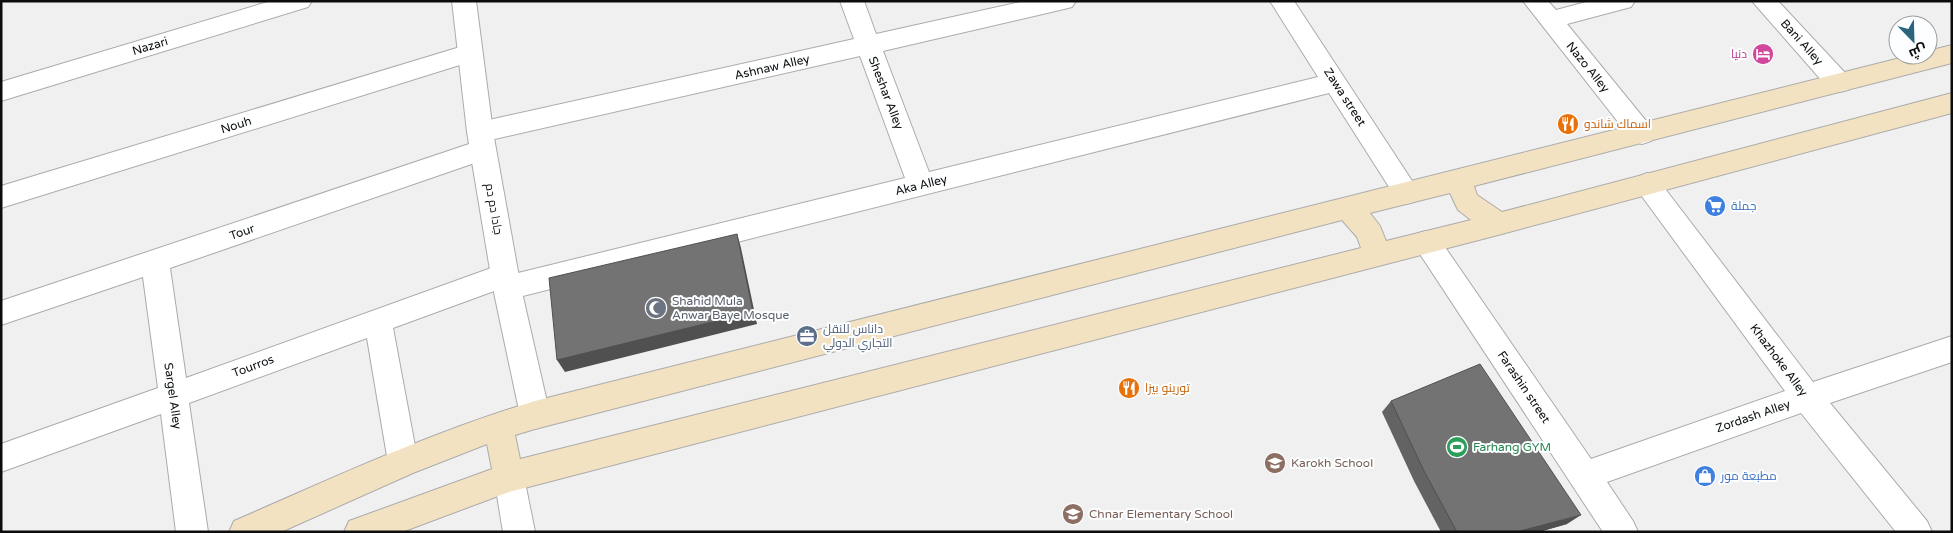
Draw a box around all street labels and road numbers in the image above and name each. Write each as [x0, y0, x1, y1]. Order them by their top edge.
street label: Bani Alley [1778, 16, 1826, 68]
street label: Nazari [130, 34, 170, 58]
street label: Nazo Alley [1563, 39, 1613, 95]
street label: Ashnaw Alley [733, 51, 811, 82]
street label: Sheshar Alley [866, 55, 907, 132]
street label: Zawa street [1321, 65, 1369, 129]
street label: Nouh [219, 114, 253, 136]
street label: Aka Alley [893, 172, 949, 198]
street label: جادا دم دم [482, 182, 505, 236]
street label: Tour [228, 221, 257, 243]
street label: Khazhoke Alley [1747, 321, 1811, 399]
street label: Farashin street [1495, 348, 1553, 426]
street label: Tourros [230, 352, 276, 380]
street label: Sargel Alley [161, 362, 185, 431]
street label: Zordash Alley [1714, 397, 1793, 435]

